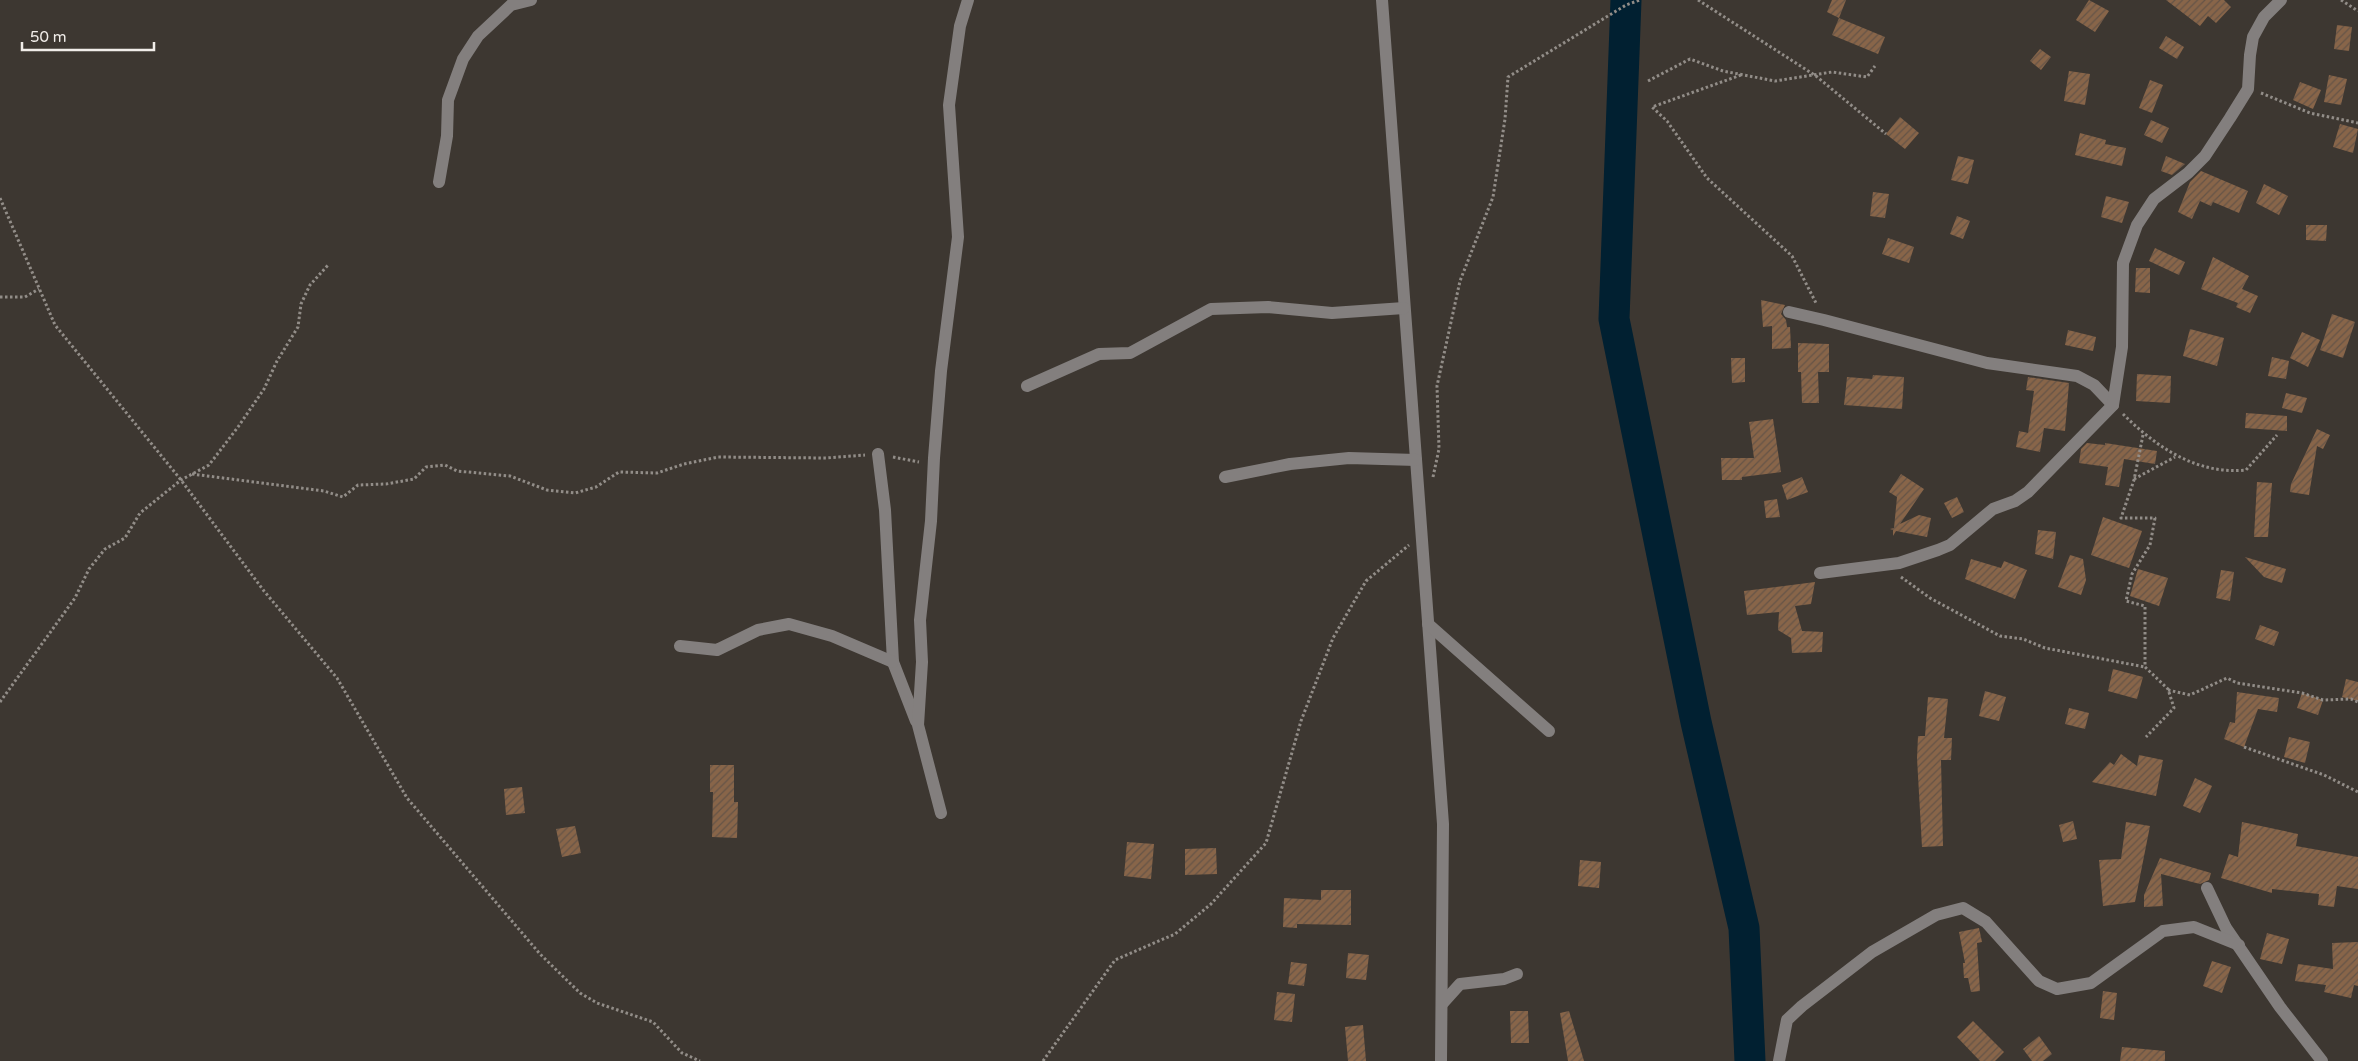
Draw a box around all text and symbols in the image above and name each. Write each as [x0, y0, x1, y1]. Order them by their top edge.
scale bar [22, 20, 155, 52]
text: 50 m [30, 28, 67, 46]

